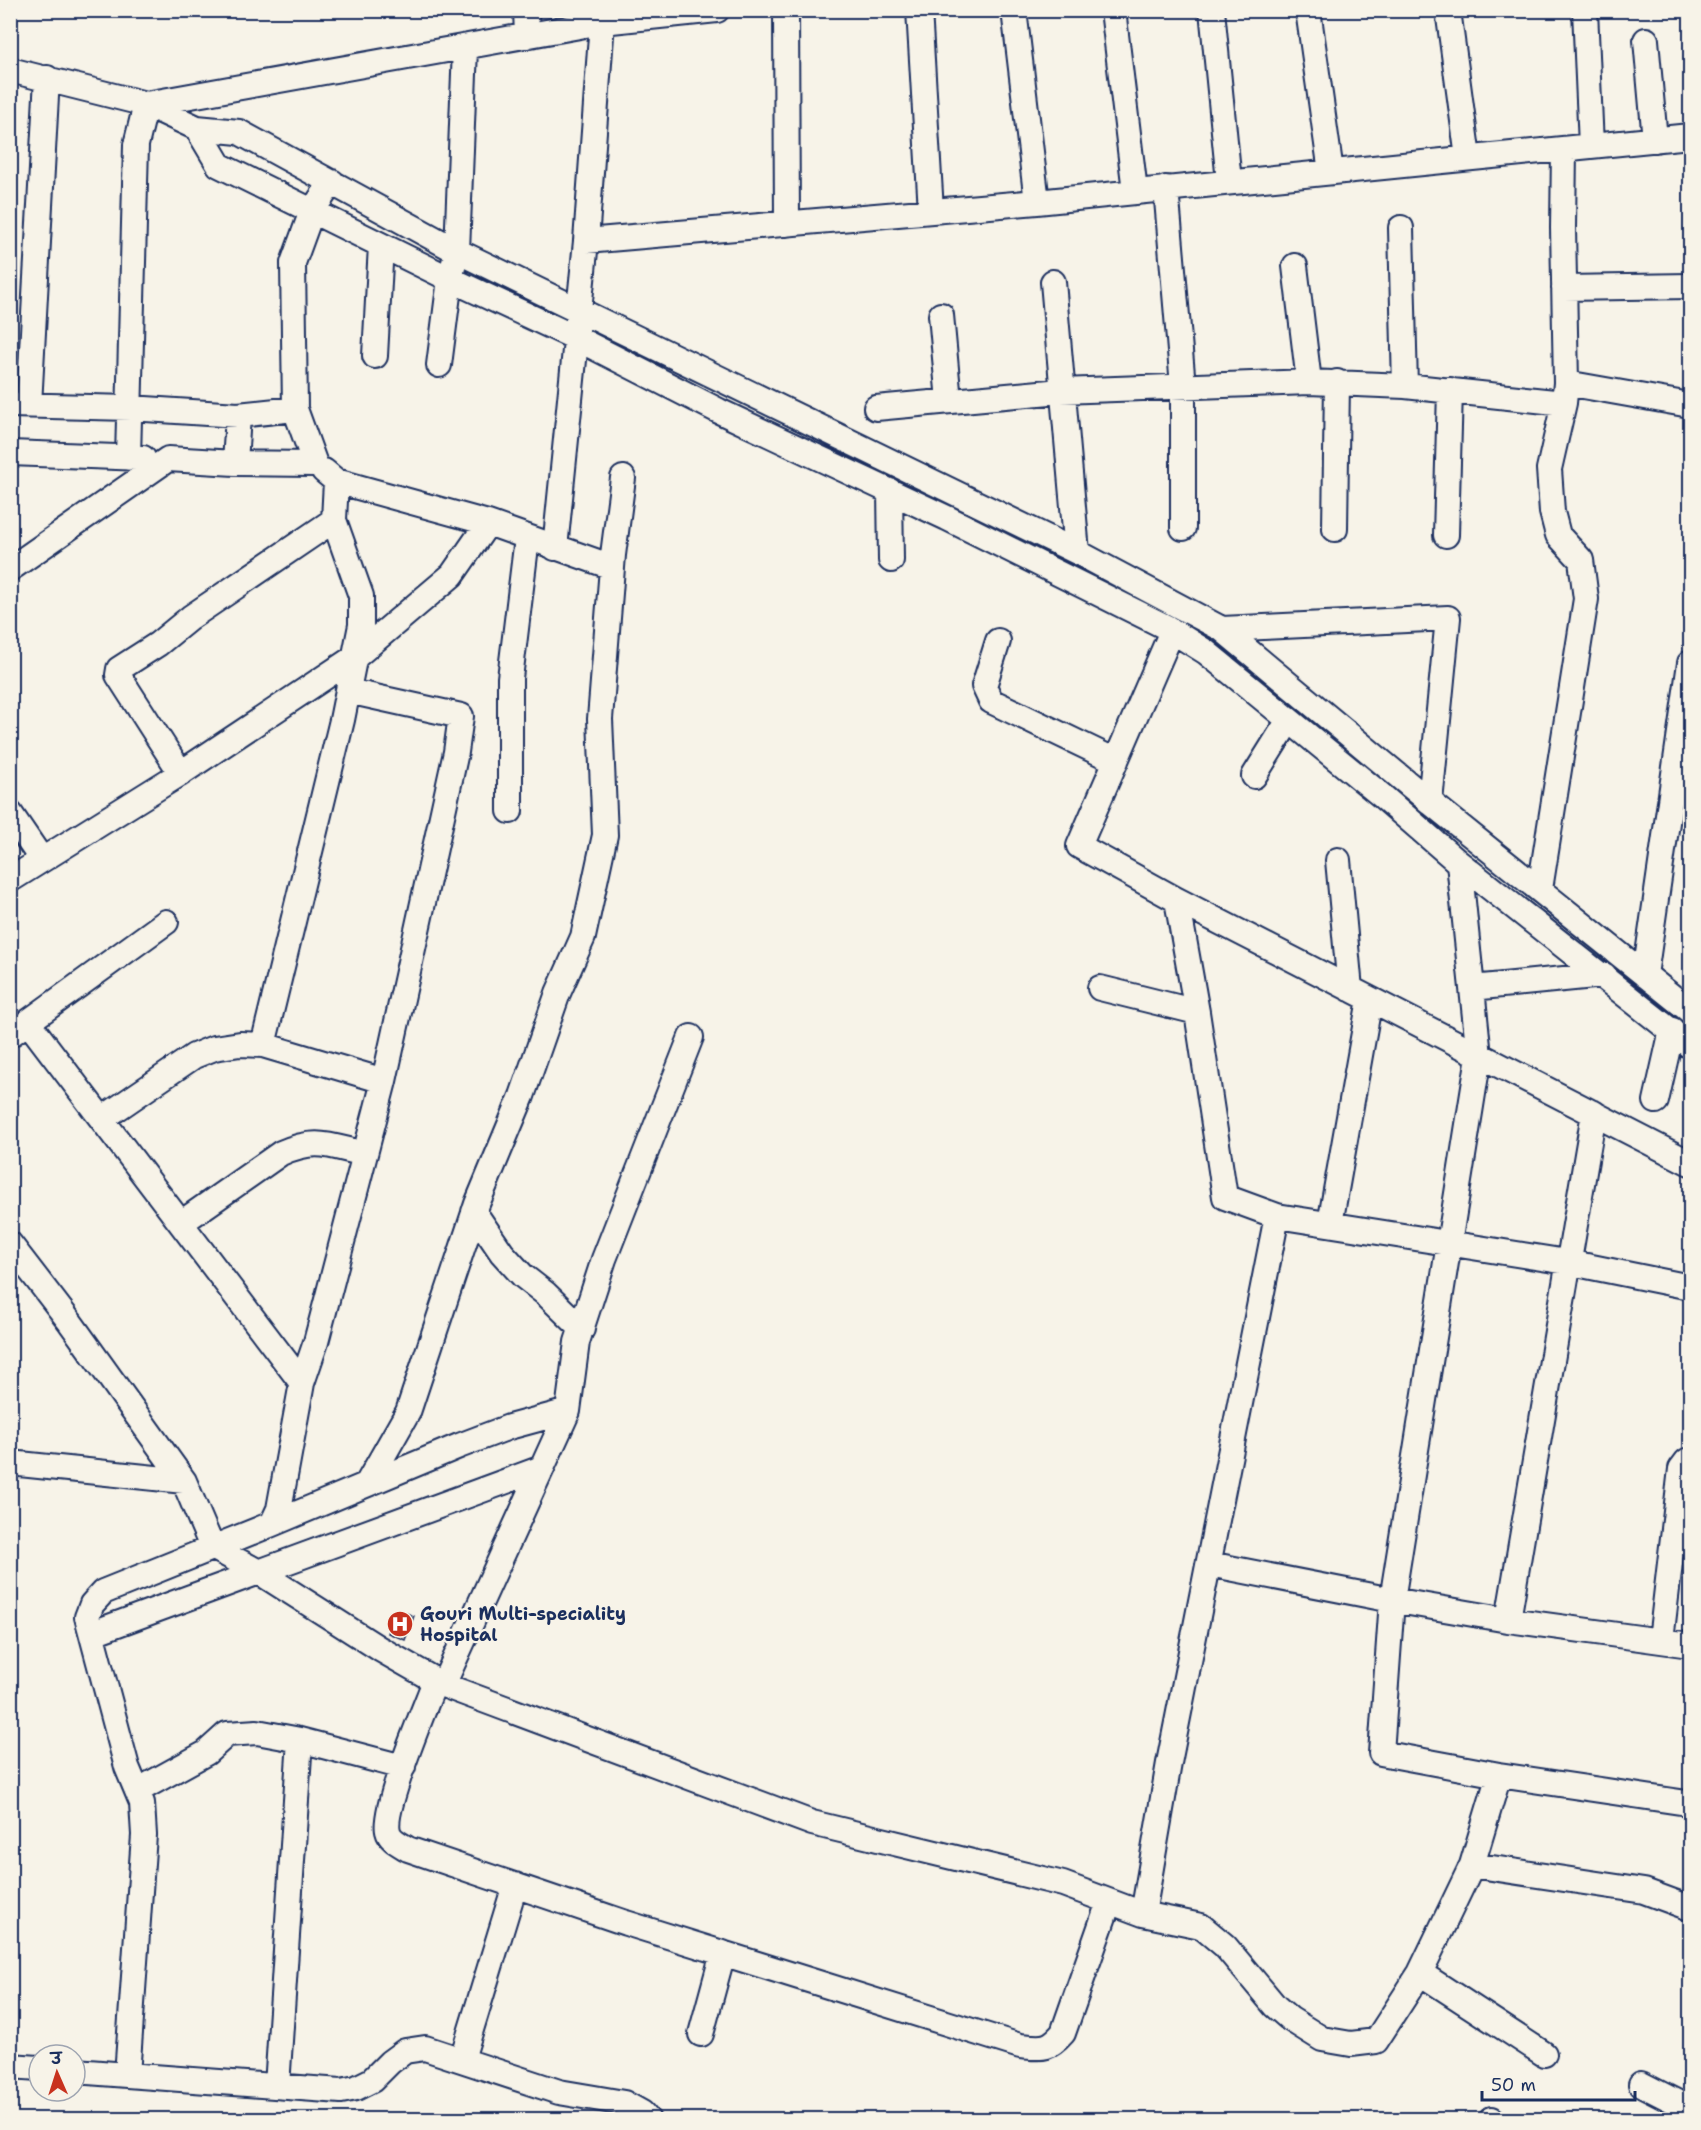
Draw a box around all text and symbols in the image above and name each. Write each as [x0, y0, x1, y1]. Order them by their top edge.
place label: Gouri Multi-speciality Hospital [420, 1602, 626, 1647]
hospital icon: Gouri Multi-speciality Hospital [385, 1609, 415, 1639]
north arrow [27, 2043, 87, 2103]
text: उ [48, 2048, 63, 2069]
scale bar [1482, 2064, 1635, 2102]
text: 50 m [1491, 2073, 1536, 2097]

